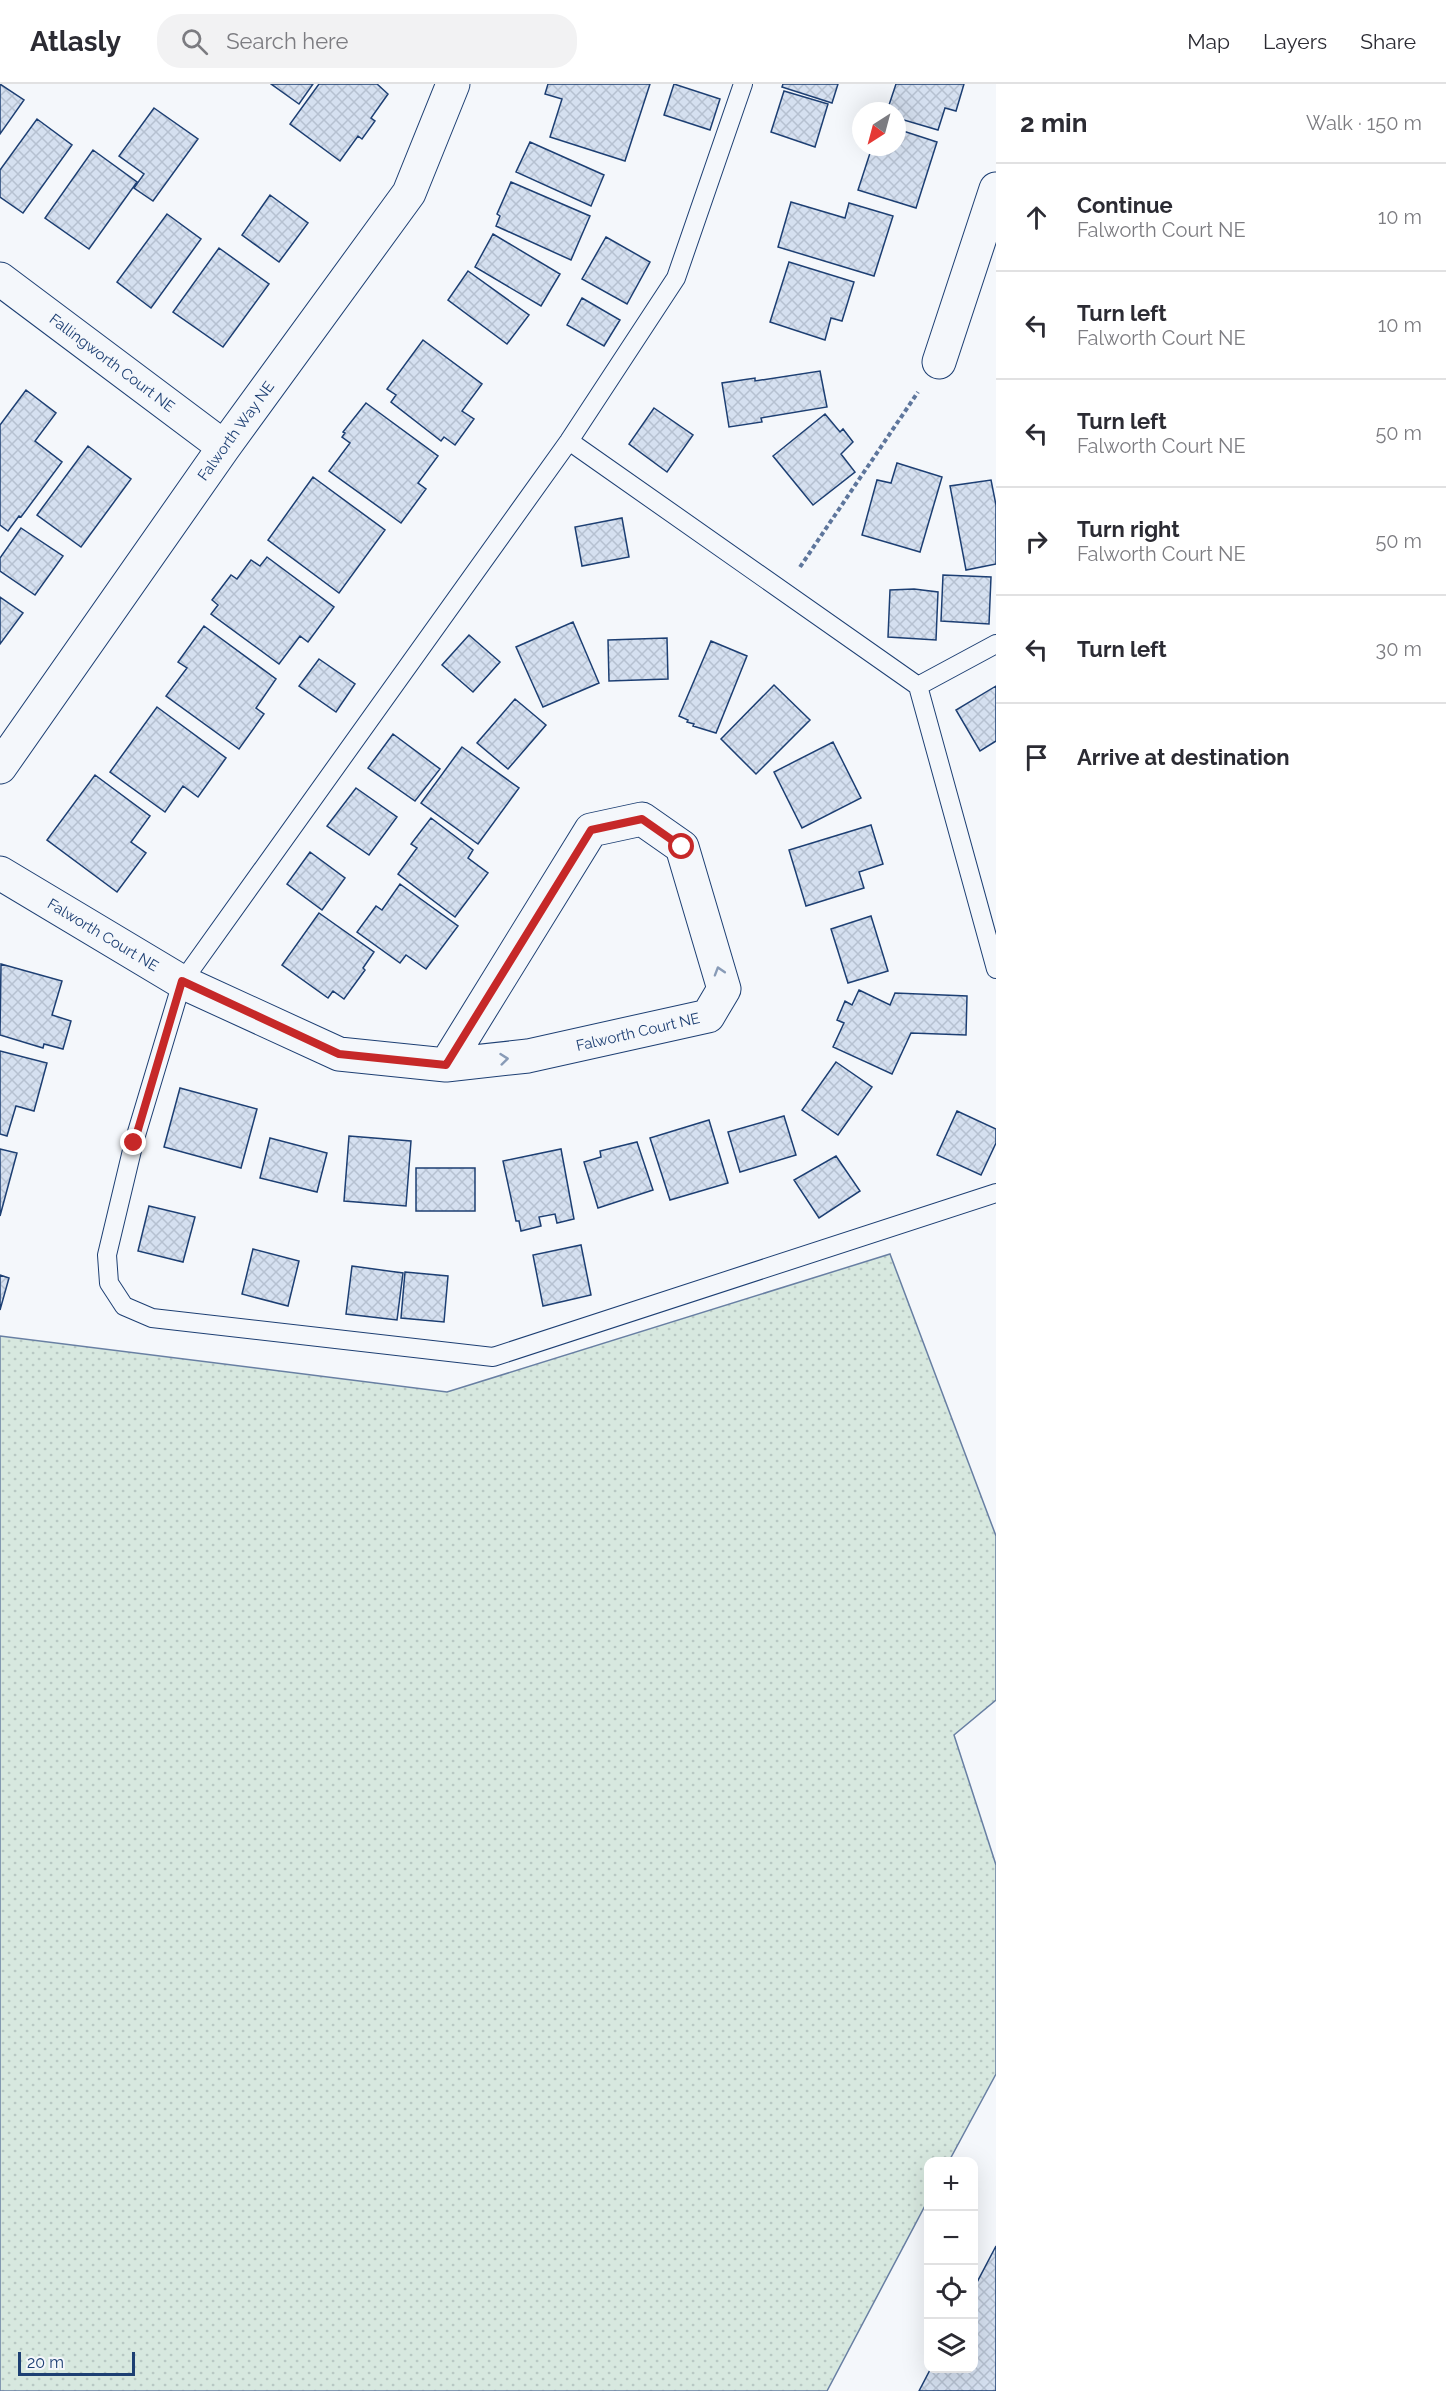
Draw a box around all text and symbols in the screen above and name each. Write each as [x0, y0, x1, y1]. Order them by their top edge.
search box [157, 14, 577, 68]
text: Atlasly [30, 25, 121, 58]
icon: search [178, 25, 211, 58]
text: Search here [226, 28, 348, 54]
text: Map [1187, 29, 1230, 54]
text: Layers [1263, 29, 1327, 54]
text: Share [1360, 29, 1416, 54]
north arrow [852, 102, 906, 156]
text: 2 min [1020, 108, 1087, 138]
text: Walk · 150 m [1306, 111, 1422, 135]
text: Continue [1077, 192, 1173, 218]
icon: ahead [1020, 201, 1053, 234]
text: 10 m [1378, 205, 1422, 229]
text: Falworth Court NE [1077, 218, 1246, 242]
text: Turn left [1077, 300, 1167, 326]
icon: left [1020, 309, 1053, 342]
street label: Fallingworth Court NE [46, 310, 178, 416]
text: 10 m [1378, 313, 1422, 337]
text: Falworth Court NE [1077, 326, 1246, 350]
street label: Falworth Way NE [194, 378, 278, 484]
text: Turn left [1077, 408, 1167, 434]
icon: left [1020, 417, 1053, 450]
text: 50 m [1375, 421, 1422, 445]
text: Falworth Court NE [1077, 434, 1246, 458]
text: Turn right [1077, 516, 1180, 542]
icon: right [1020, 525, 1053, 558]
text: 50 m [1375, 529, 1422, 553]
text: Falworth Court NE [1077, 542, 1246, 566]
icon: left [1020, 633, 1053, 666]
text: Turn left [1077, 636, 1167, 662]
text: 30 m [1376, 637, 1422, 661]
icon: arrive [1020, 741, 1053, 774]
text: Arrive at destination [1077, 744, 1290, 770]
route start [668, 833, 694, 859]
street label: Falworth Court NE [44, 895, 162, 975]
one-way arrow [713, 966, 726, 976]
street label: Falworth Court NE [574, 1009, 702, 1055]
one-way arrow [500, 1053, 509, 1066]
route end [120, 1129, 146, 1155]
map controls [924, 2157, 978, 2373]
button: + [924, 2157, 978, 2211]
button: − [924, 2211, 978, 2265]
button: locate [924, 2265, 978, 2319]
button: layers [924, 2319, 978, 2373]
scale bar [18, 2349, 135, 2376]
text: 20 m [27, 2353, 64, 2372]

